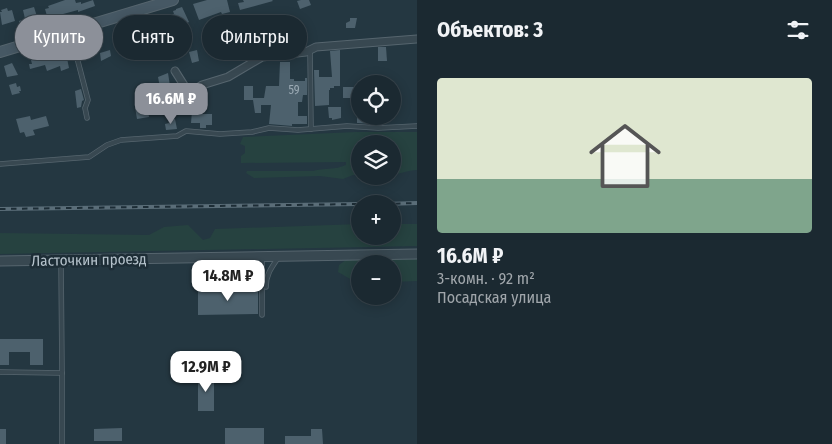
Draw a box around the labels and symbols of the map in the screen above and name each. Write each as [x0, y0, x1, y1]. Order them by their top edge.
pin: 16.6M ₽ [125, 82, 217, 125]
house number: 59 [288, 83, 300, 97]
street label: Ласточкин проезд [31, 250, 147, 270]
pin: 14.8M ₽ [182, 260, 274, 302]
pin: 12.9M ₽ [160, 350, 252, 393]

